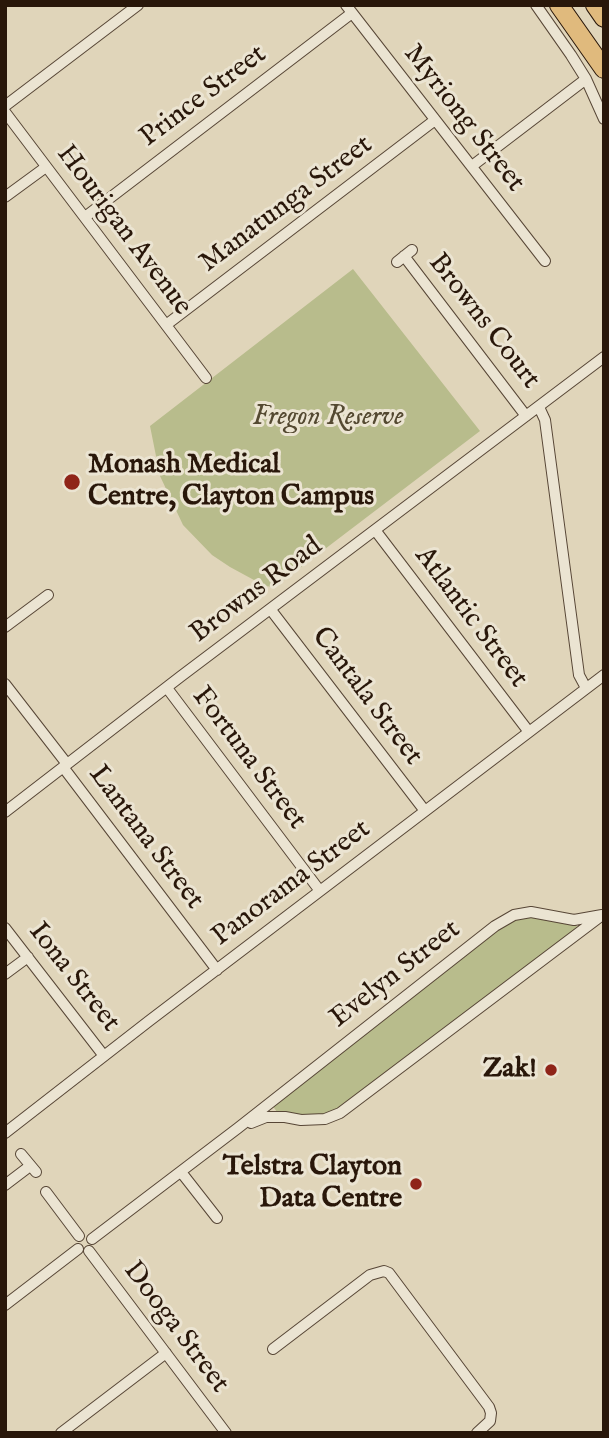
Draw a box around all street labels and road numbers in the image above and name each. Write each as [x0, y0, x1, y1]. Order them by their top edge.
street label: Prince Street [134, 39, 274, 155]
street label: Myriong Street [395, 39, 531, 199]
street label: Manatunga Street [194, 129, 380, 281]
street label: Hourigan Avenue [48, 139, 198, 323]
street label: Browns Court [420, 248, 546, 396]
street label: Browns Road [185, 531, 329, 651]
street label: Atlantic Street [406, 541, 534, 695]
street label: Cantala Street [303, 621, 429, 773]
street label: Fortuna Street [184, 681, 312, 837]
street label: Lantana Street [80, 760, 210, 916]
street label: Panorama Street [206, 813, 378, 955]
street label: Evelyn Street [324, 914, 468, 1036]
street label: Iona Street [20, 917, 126, 1039]
street label: Dooga Street [115, 1256, 235, 1400]

